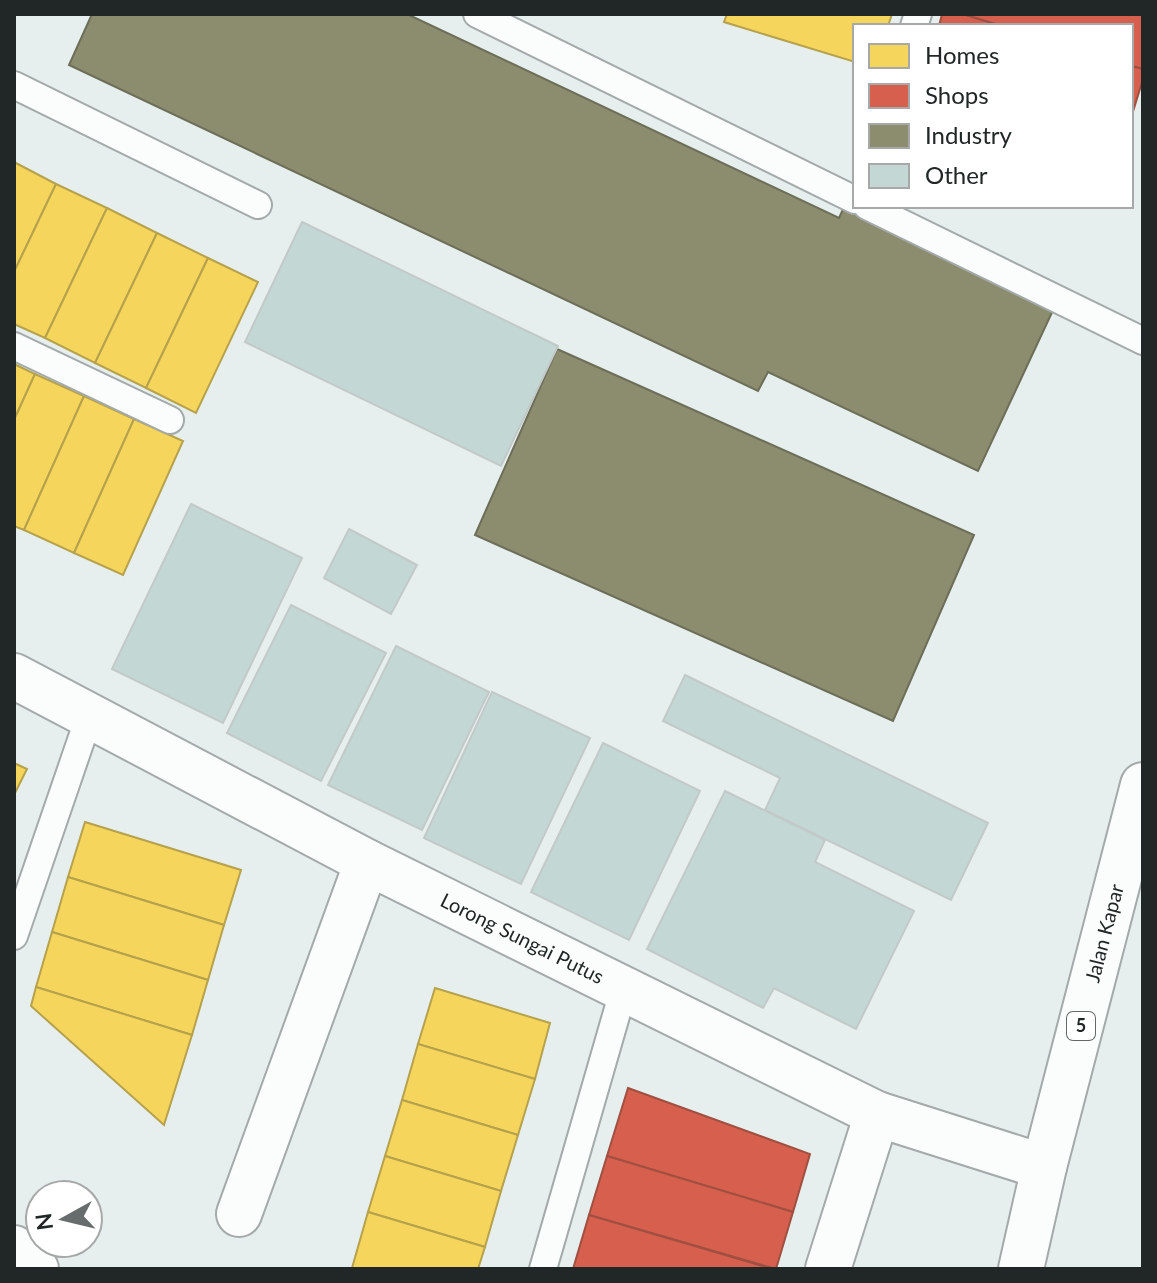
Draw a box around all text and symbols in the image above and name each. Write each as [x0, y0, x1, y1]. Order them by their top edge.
legend [853, 24, 1133, 208]
text: Homes [925, 40, 999, 69]
text: Shops [925, 80, 989, 109]
text: Industry [925, 120, 1012, 149]
text: Other [925, 160, 988, 189]
street label: Jalan Kapar [1079, 881, 1128, 985]
street label: Lorong Sungai Putus [437, 887, 608, 988]
road number: 5 [1067, 1012, 1095, 1040]
north arrow [24, 1179, 104, 1259]
text: N [29, 1212, 58, 1232]

